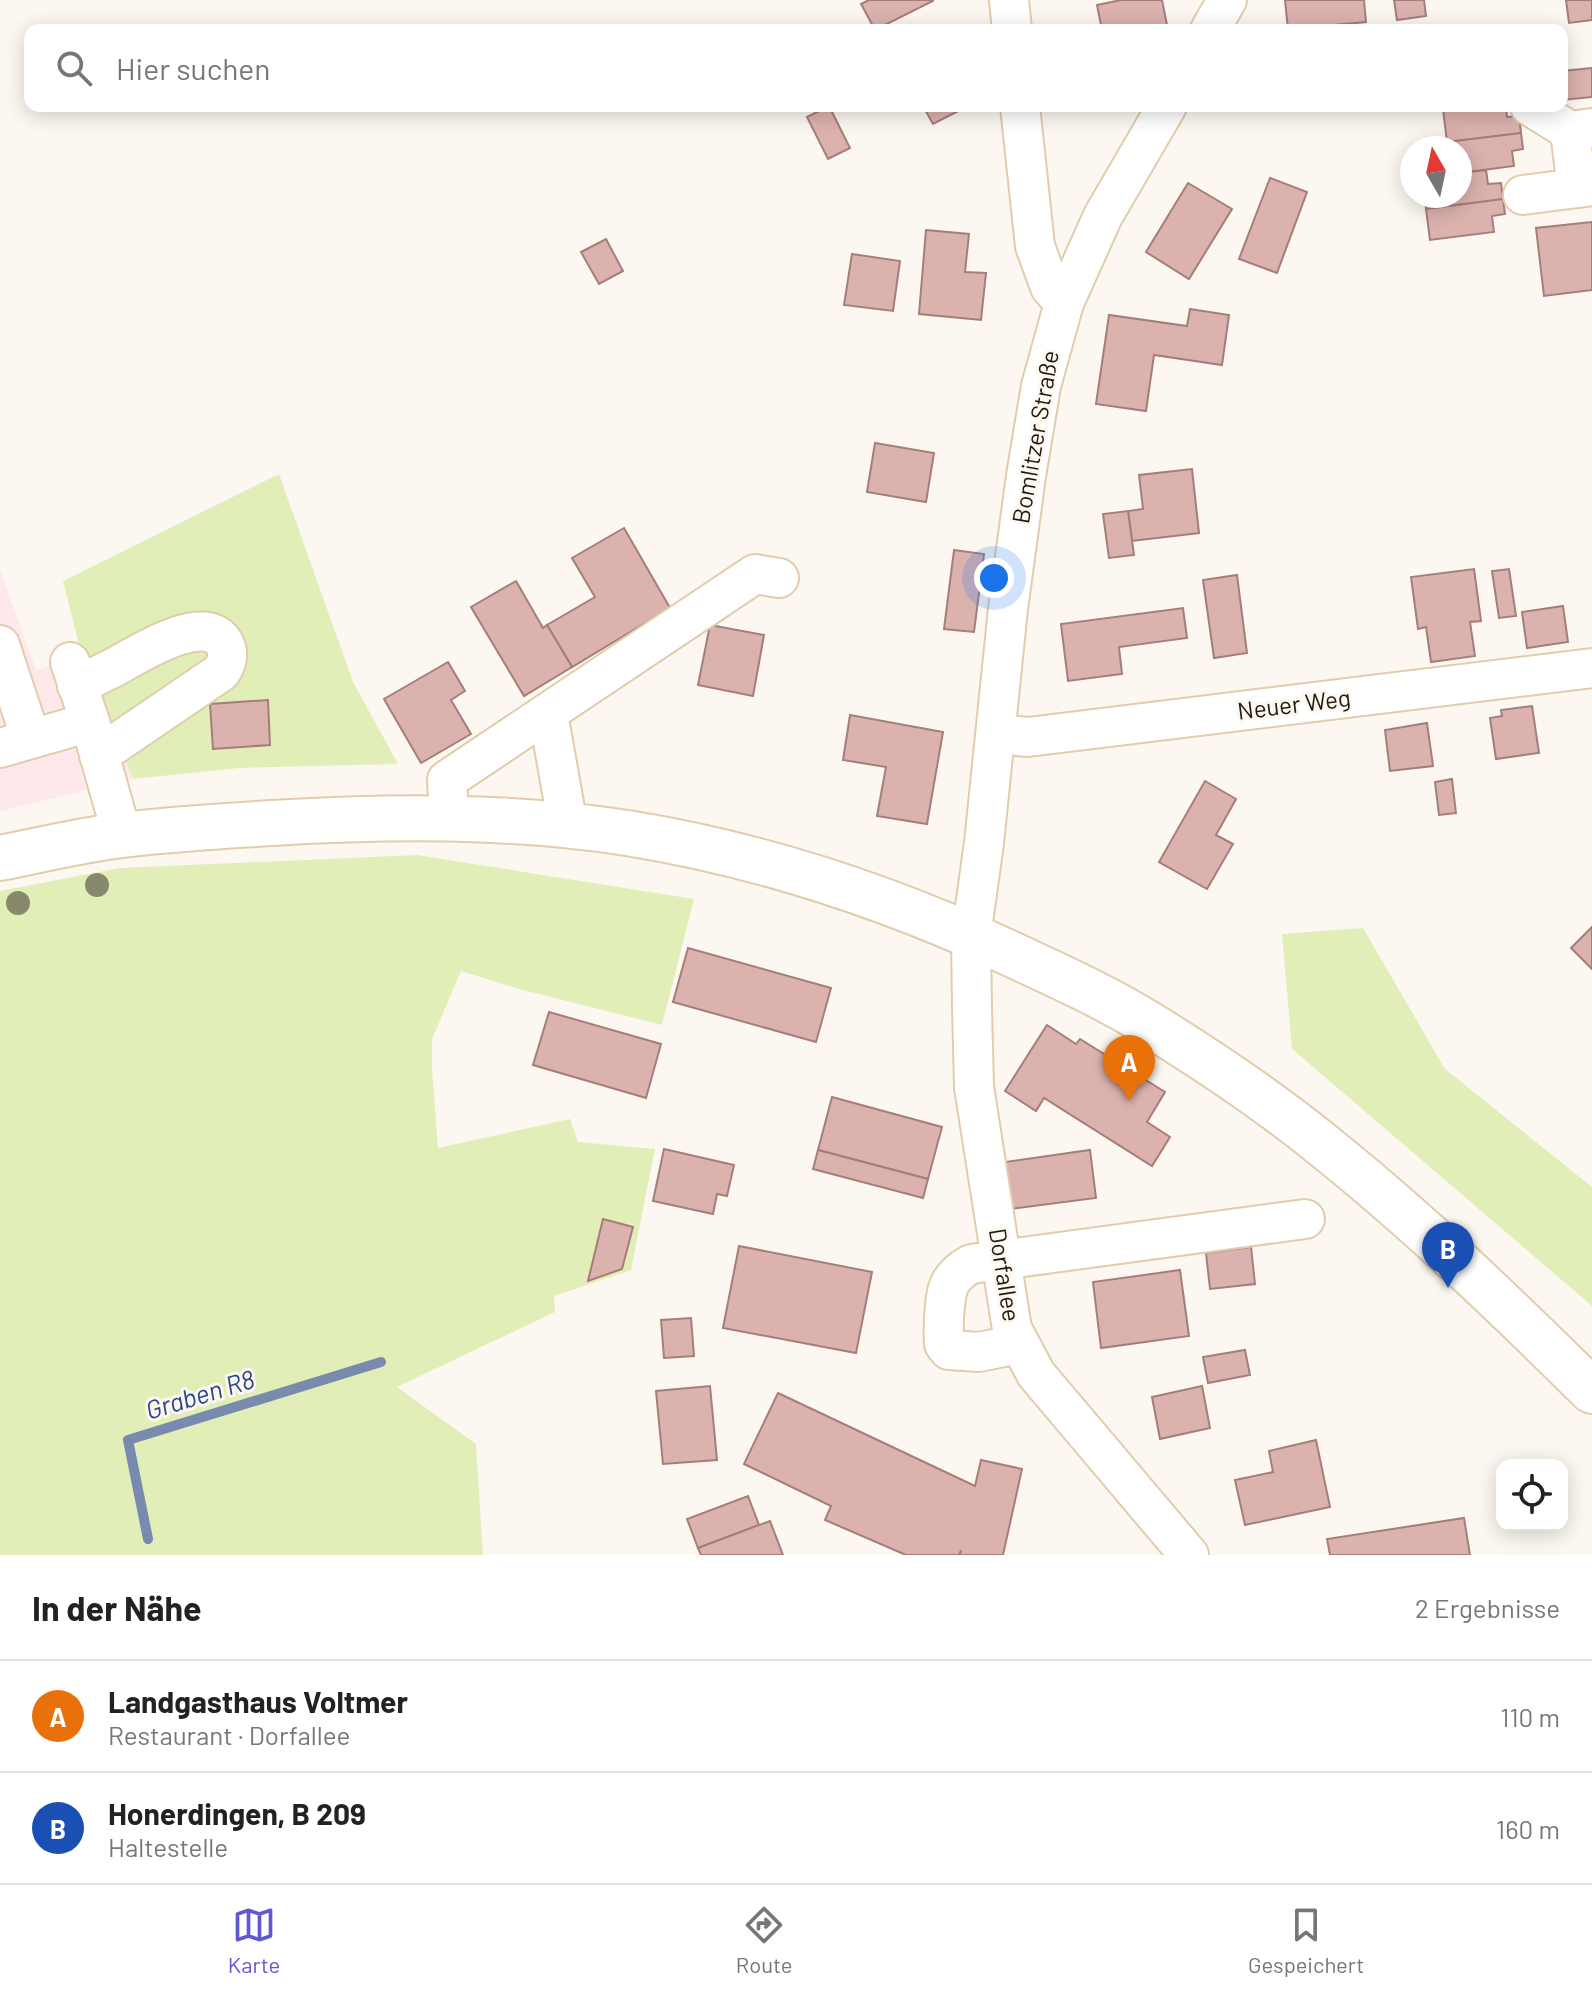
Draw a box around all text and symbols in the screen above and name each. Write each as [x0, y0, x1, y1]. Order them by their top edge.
search box [24, 24, 1568, 112]
icon: search [52, 46, 96, 90]
text: Hier suchen [116, 50, 270, 86]
north arrow [1400, 136, 1472, 208]
street label: Bomlitzer Straße [1005, 348, 1064, 526]
your location [974, 558, 1014, 598]
street label: Neuer Weg [1236, 682, 1352, 725]
pin: A [1103, 1035, 1155, 1101]
pin: B [1422, 1222, 1474, 1288]
street label: Dorfallee [984, 1226, 1027, 1323]
water label: Graben R8 [141, 1362, 258, 1425]
map controls [1496, 1459, 1568, 1531]
button: locate [1496, 1459, 1568, 1531]
text: In der Nähe [32, 1587, 202, 1628]
text: 2 Ergebnisse [1415, 1592, 1560, 1623]
text: Landgasthaus Voltmer [108, 1683, 408, 1719]
text: A [49, 1701, 67, 1732]
text: 110 m [1500, 1701, 1560, 1732]
text: Restaurant · Dorfallee [108, 1719, 350, 1750]
text: Honerdingen, B 209 [108, 1795, 366, 1831]
text: B [50, 1813, 66, 1844]
text: 160 m [1496, 1813, 1560, 1844]
text: Haltestelle [108, 1831, 228, 1862]
tab: Karte [228, 1903, 280, 1977]
tab: Route [736, 1903, 792, 1977]
tab: Gespeichert [1248, 1903, 1364, 1977]

